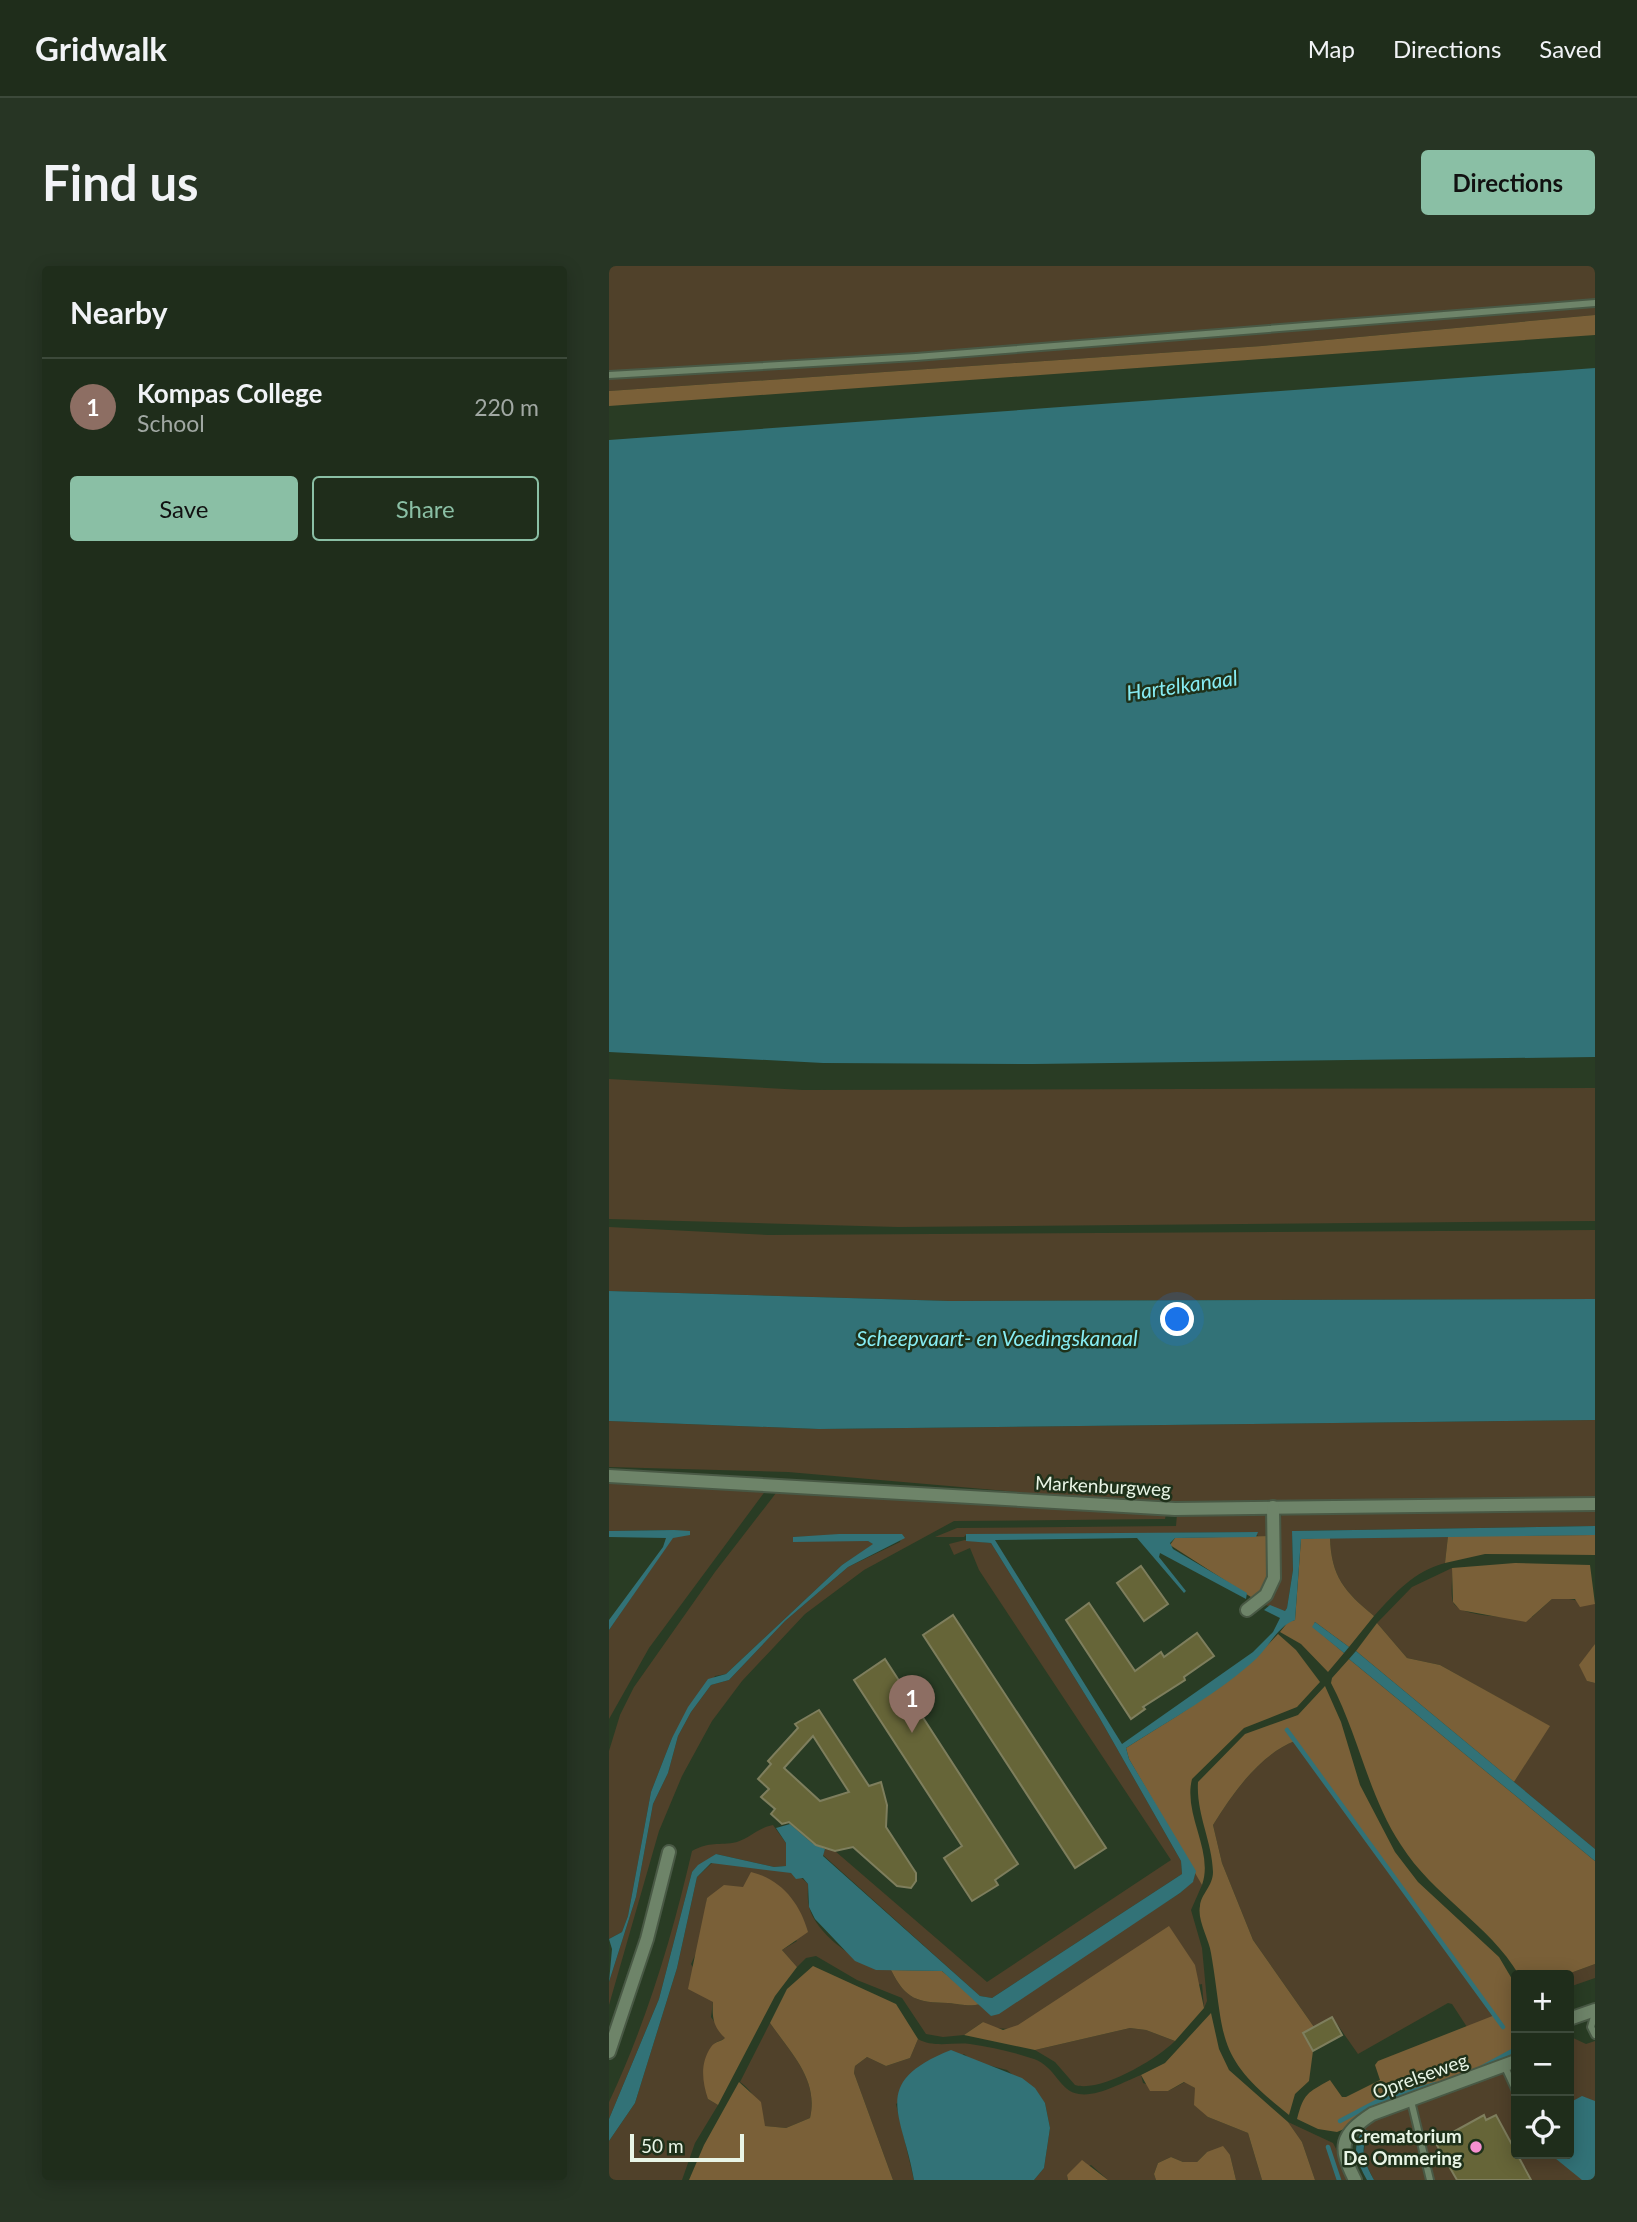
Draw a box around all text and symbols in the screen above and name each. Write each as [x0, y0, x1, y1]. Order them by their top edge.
text: Gridwalk [35, 28, 167, 68]
text: Map [1308, 34, 1355, 63]
text: Directions [1393, 34, 1501, 63]
text: Saved [1539, 34, 1602, 63]
button: Directions [1421, 150, 1595, 215]
text: Find us [42, 153, 199, 211]
text: Nearby [70, 294, 168, 330]
text: Kompas College [137, 377, 322, 409]
text: 1 [86, 393, 100, 421]
text: 220 m [474, 393, 539, 421]
text: School [137, 409, 205, 437]
button: Save [70, 476, 298, 541]
button: Share [312, 476, 539, 541]
water label: Hartelkanaal [1125, 664, 1239, 705]
your location [1160, 1302, 1194, 1336]
water label: Scheepvaart- en Voedingskanaal [856, 1325, 1138, 1350]
street label: Markenburgweg [1035, 1470, 1172, 1501]
pin: 1 [889, 1675, 935, 1733]
map controls [1511, 1970, 1574, 2159]
button: + [1511, 1970, 1574, 2033]
button: − [1511, 2033, 1574, 2096]
street label: Oprelseweg [1369, 2048, 1471, 2103]
button: locate [1511, 2096, 1574, 2159]
place label: Crematorium De Ommering [1343, 2124, 1462, 2169]
scale bar [630, 2131, 744, 2163]
text: 50 m [641, 2134, 684, 2157]
marker: Crematorium De Ommering [1468, 2139, 1484, 2155]

